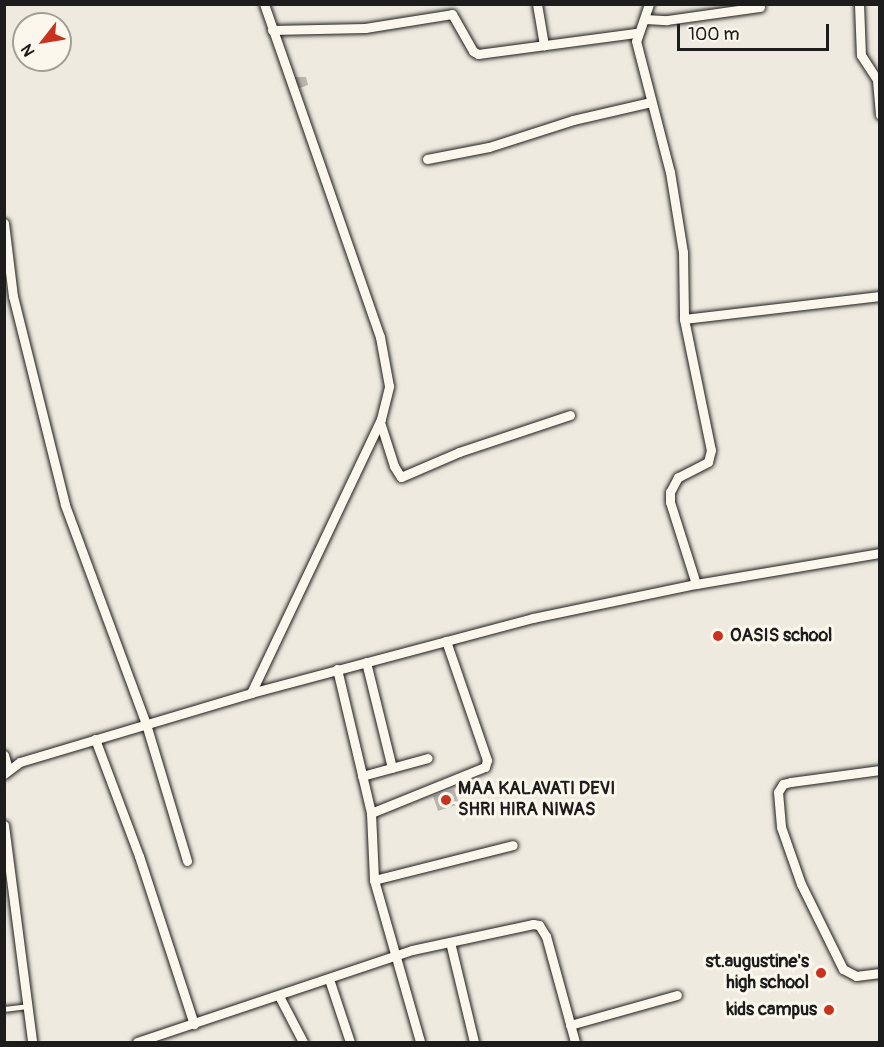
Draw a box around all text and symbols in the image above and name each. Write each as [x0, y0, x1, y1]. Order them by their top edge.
north arrow [12, 12, 72, 72]
scale bar [680, 12, 832, 50]
text: 100 m [688, 23, 740, 46]
text: N [17, 40, 40, 60]
place label: OASIS school [730, 625, 832, 647]
marker: OASIS school [711, 629, 725, 643]
place label: MAA KALAVATI DEVI SHRI HIRA NIWAS [458, 779, 615, 822]
marker: MAA KALAVATI DEVI SHRI HIRA NIWAS [439, 793, 453, 807]
place label: st.augustine's high school [706, 952, 809, 994]
marker: st.augustine's high school [814, 966, 828, 980]
place label: kids campus [726, 999, 817, 1021]
marker: kids campus [822, 1003, 836, 1017]

